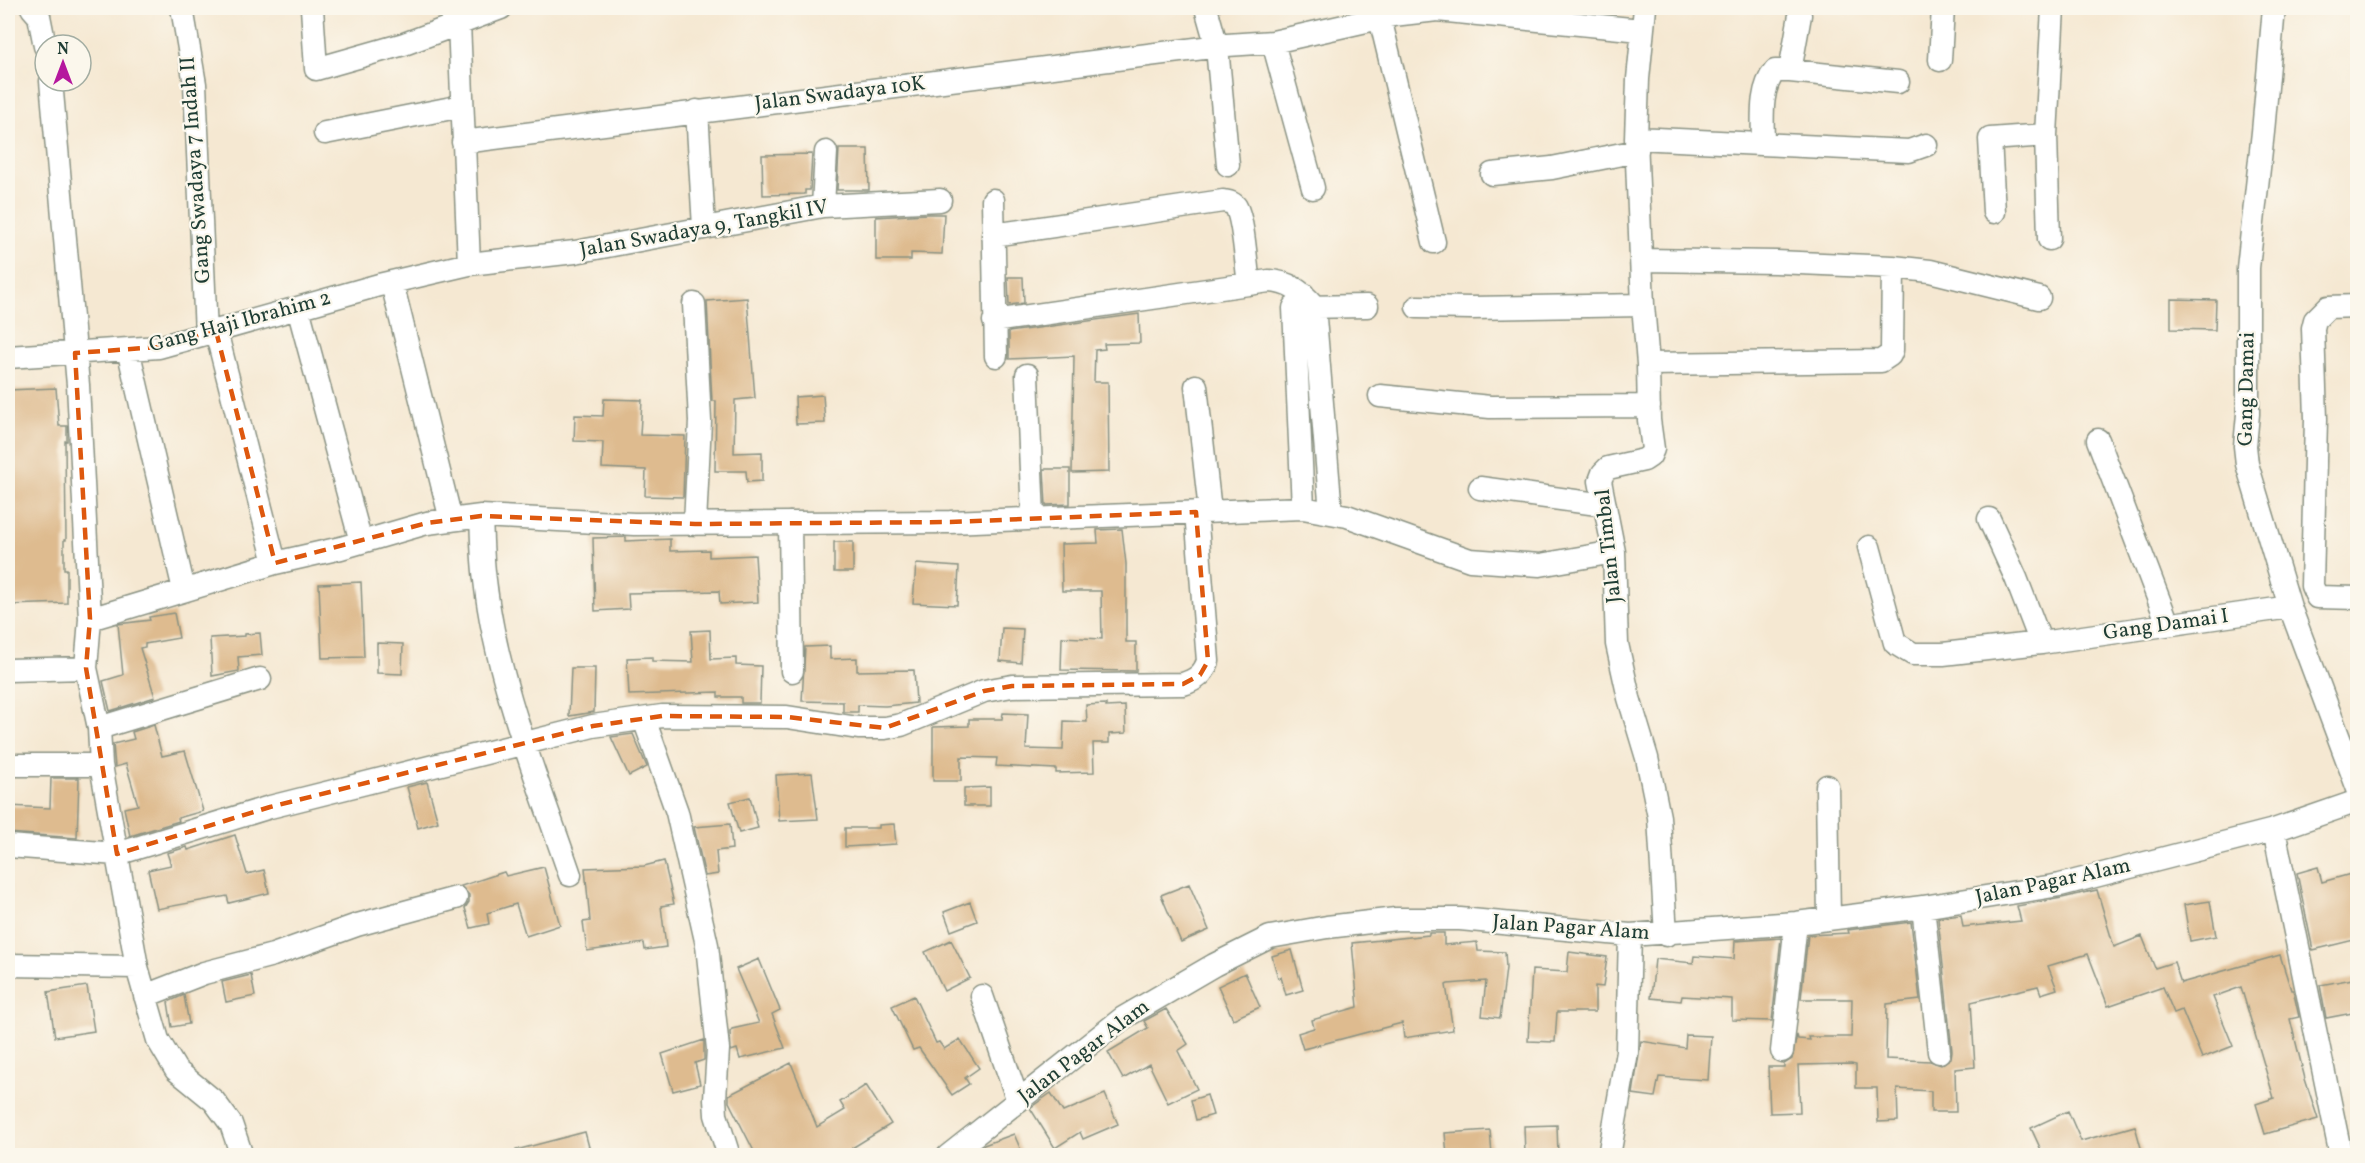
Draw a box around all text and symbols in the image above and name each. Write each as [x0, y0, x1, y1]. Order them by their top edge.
north arrow [33, 33, 93, 93]
text: N [57, 39, 69, 61]
street label: Gang Swadaya 7 Indah II [174, 56, 218, 284]
street label: Jalan Swadaya 10K [753, 69, 927, 119]
street label: Jalan Swadaya 9, Tangkil IV [578, 193, 830, 265]
street label: Gang Haji Ibrahim 2 [146, 284, 334, 360]
street label: Gang Damai [2232, 332, 2262, 446]
street label: Jalan Timbal [1589, 488, 1629, 604]
street label: Gang Damai I [2102, 602, 2230, 648]
street label: Jalan Pagar Alam [1973, 851, 2133, 913]
street label: Jalan Pagar Alam [1491, 908, 1651, 948]
street label: Jalan Pagar Alam [1012, 993, 1156, 1111]

